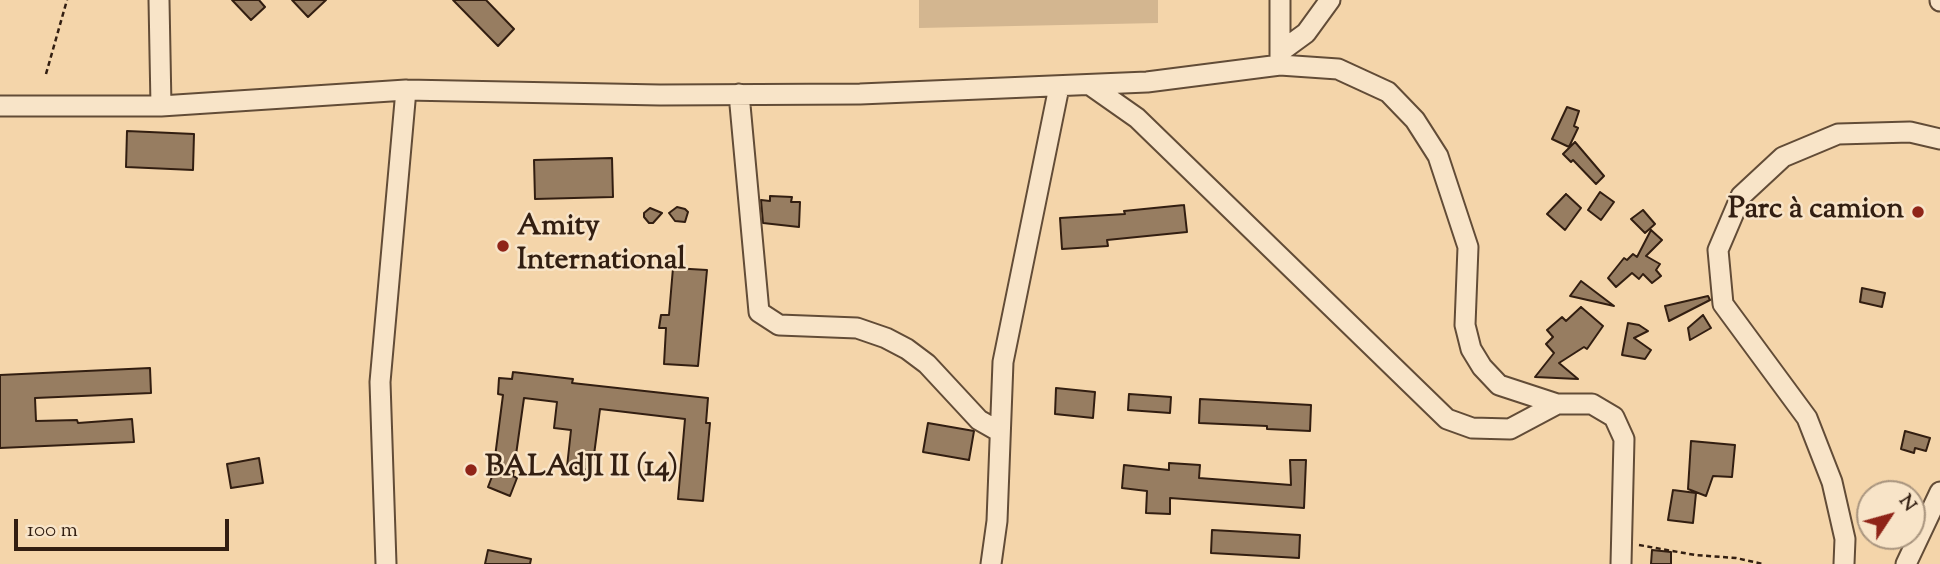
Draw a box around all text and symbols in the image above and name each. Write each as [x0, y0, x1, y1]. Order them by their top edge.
place label: Parc à camion [1728, 194, 1904, 230]
marker: Parc à camion [1910, 204, 1926, 220]
place label: Amity International [517, 211, 686, 282]
marker: Amity International [495, 238, 511, 254]
place label: BALAdJI II (14) [485, 452, 678, 488]
marker: BALAdJI II (14) [463, 462, 479, 478]
north arrow [1856, 480, 1926, 550]
text: N [1891, 489, 1922, 518]
scale bar [18, 504, 233, 548]
text: 100 m [27, 516, 78, 546]

